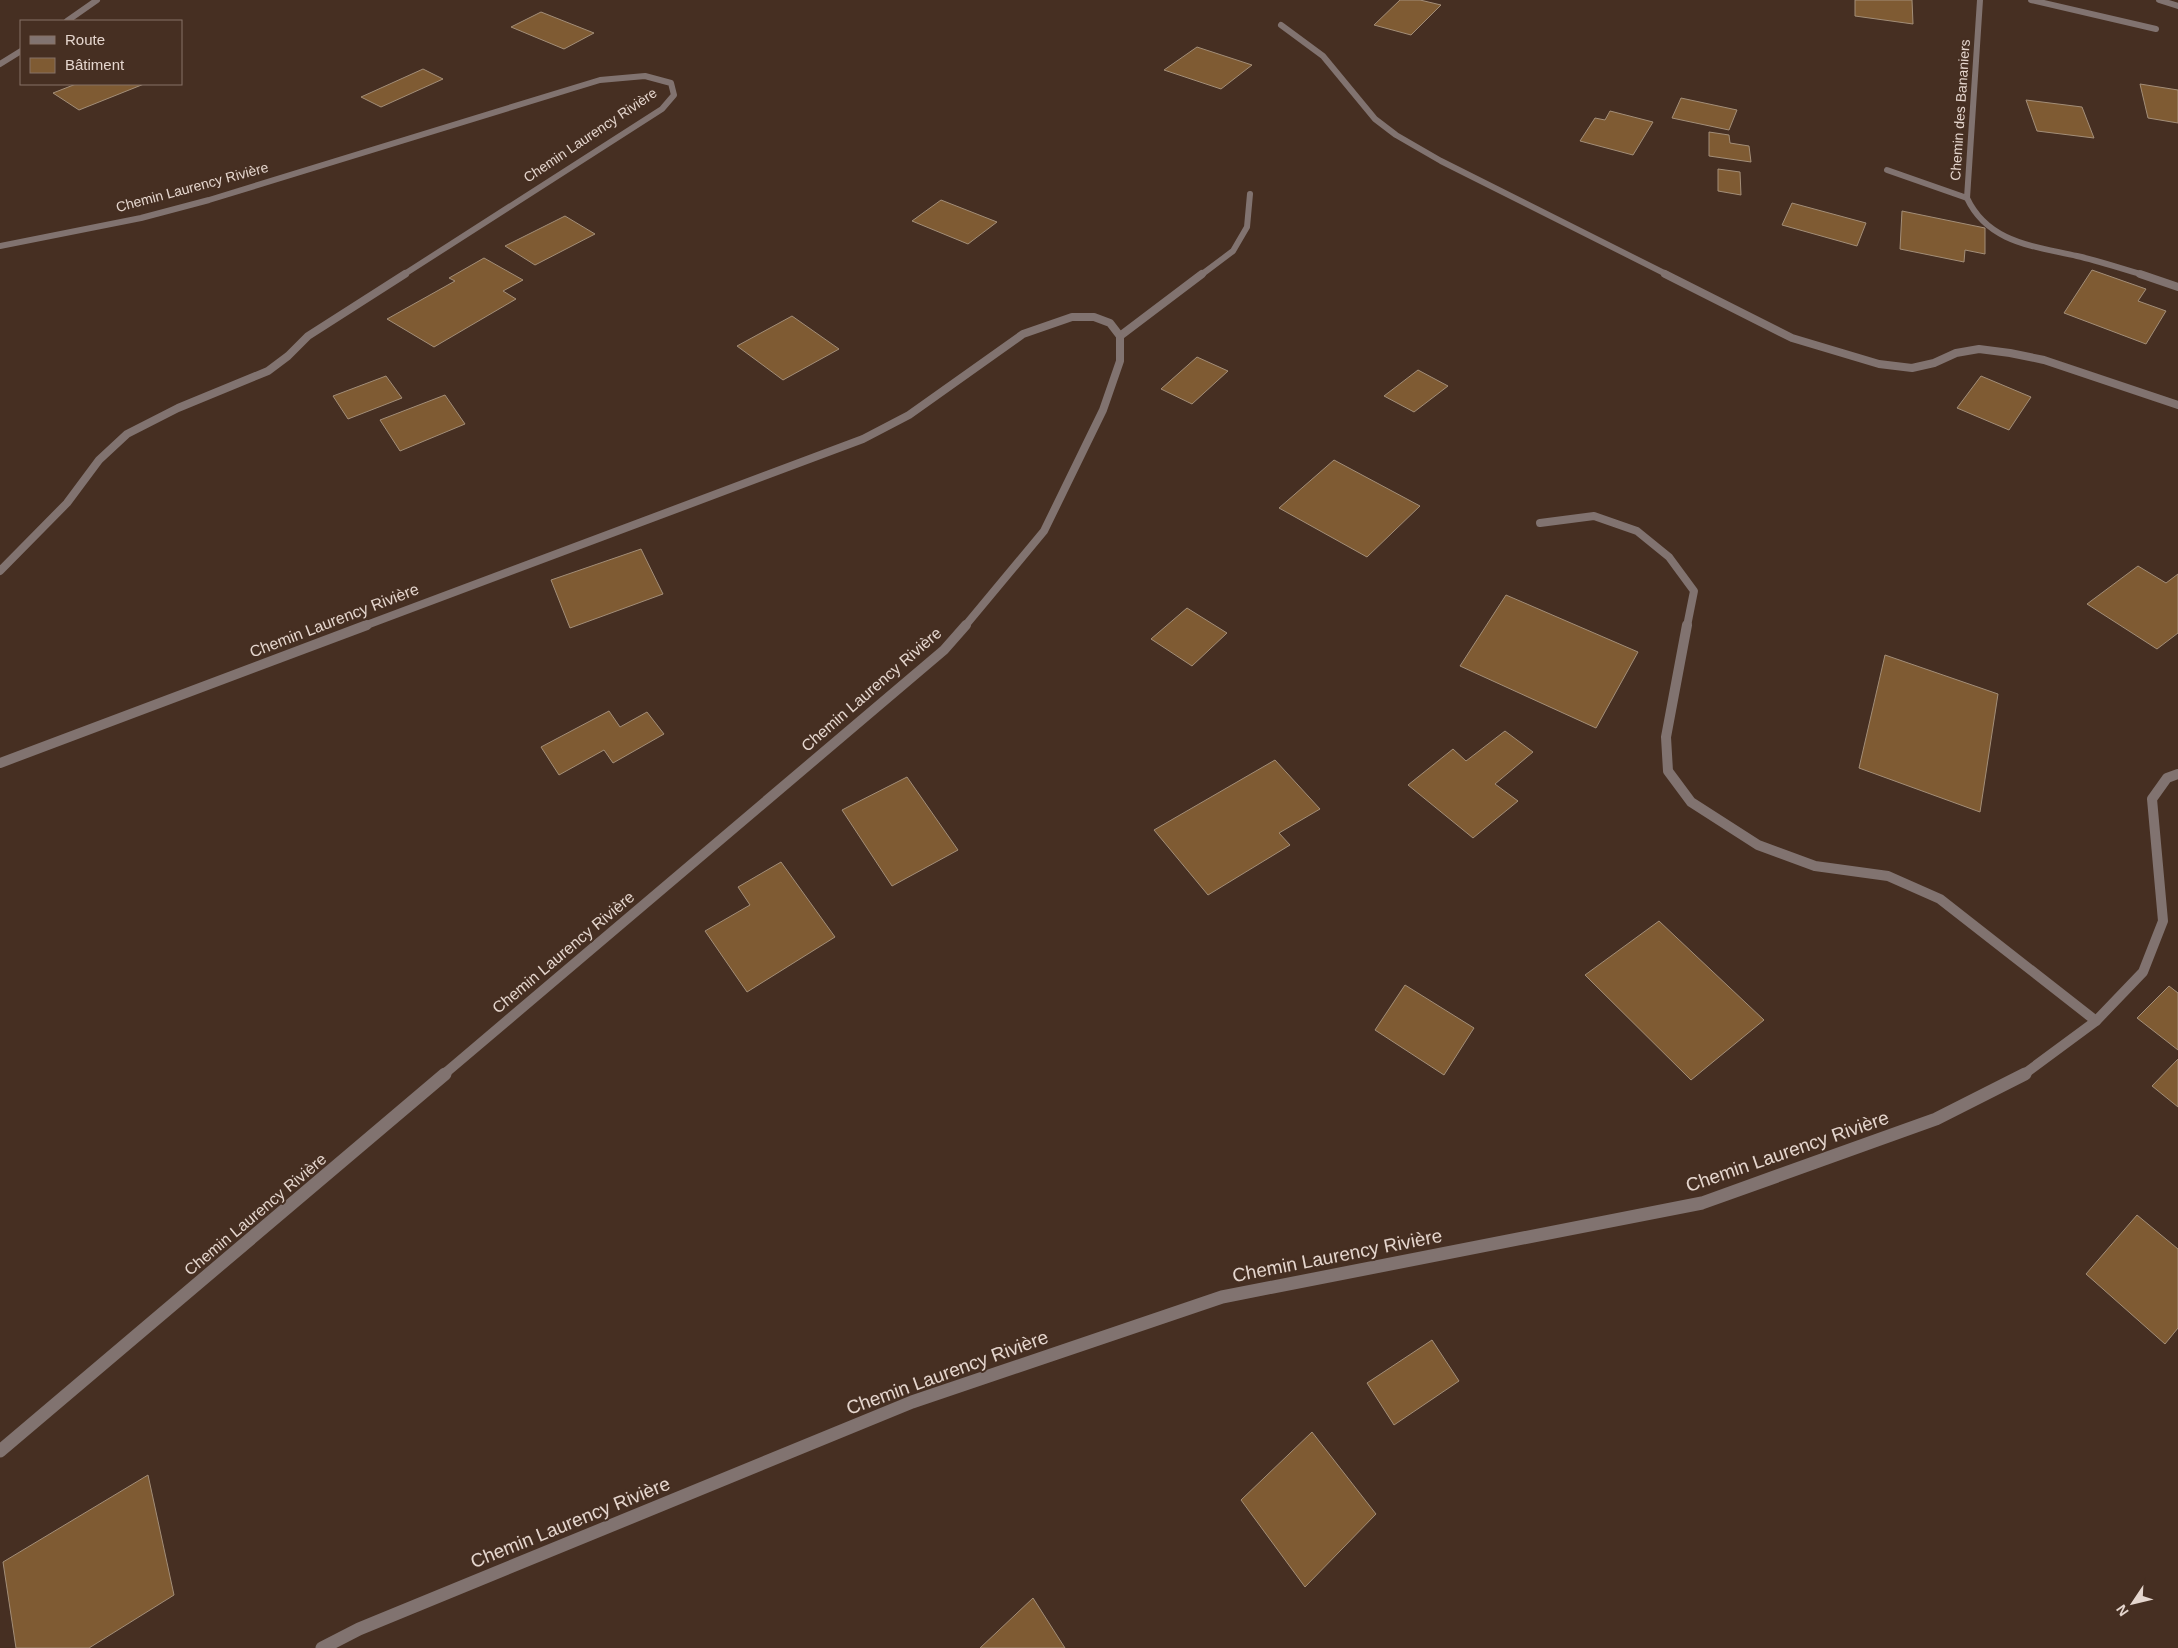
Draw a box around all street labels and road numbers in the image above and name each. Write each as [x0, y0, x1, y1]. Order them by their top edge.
street label: Chemin des Bananiers [1947, 39, 1973, 181]
street label: Chemin Laurency Rivière [520, 84, 660, 186]
street label: Chemin Laurency Rivière [114, 159, 270, 215]
street label: Chemin Laurency Rivière [247, 580, 421, 661]
street label: Chemin Laurency Rivière [798, 624, 945, 755]
street label: Chemin Laurency Rivière [489, 888, 638, 1017]
street label: Chemin Laurency Rivière [1683, 1107, 1891, 1196]
street label: Chemin Laurency Rivière [181, 1150, 330, 1279]
street label: Chemin Laurency Rivière [1230, 1225, 1444, 1286]
street label: Chemin Laurency Rivière [843, 1326, 1051, 1419]
street label: Chemin Laurency Rivière [467, 1473, 673, 1572]

